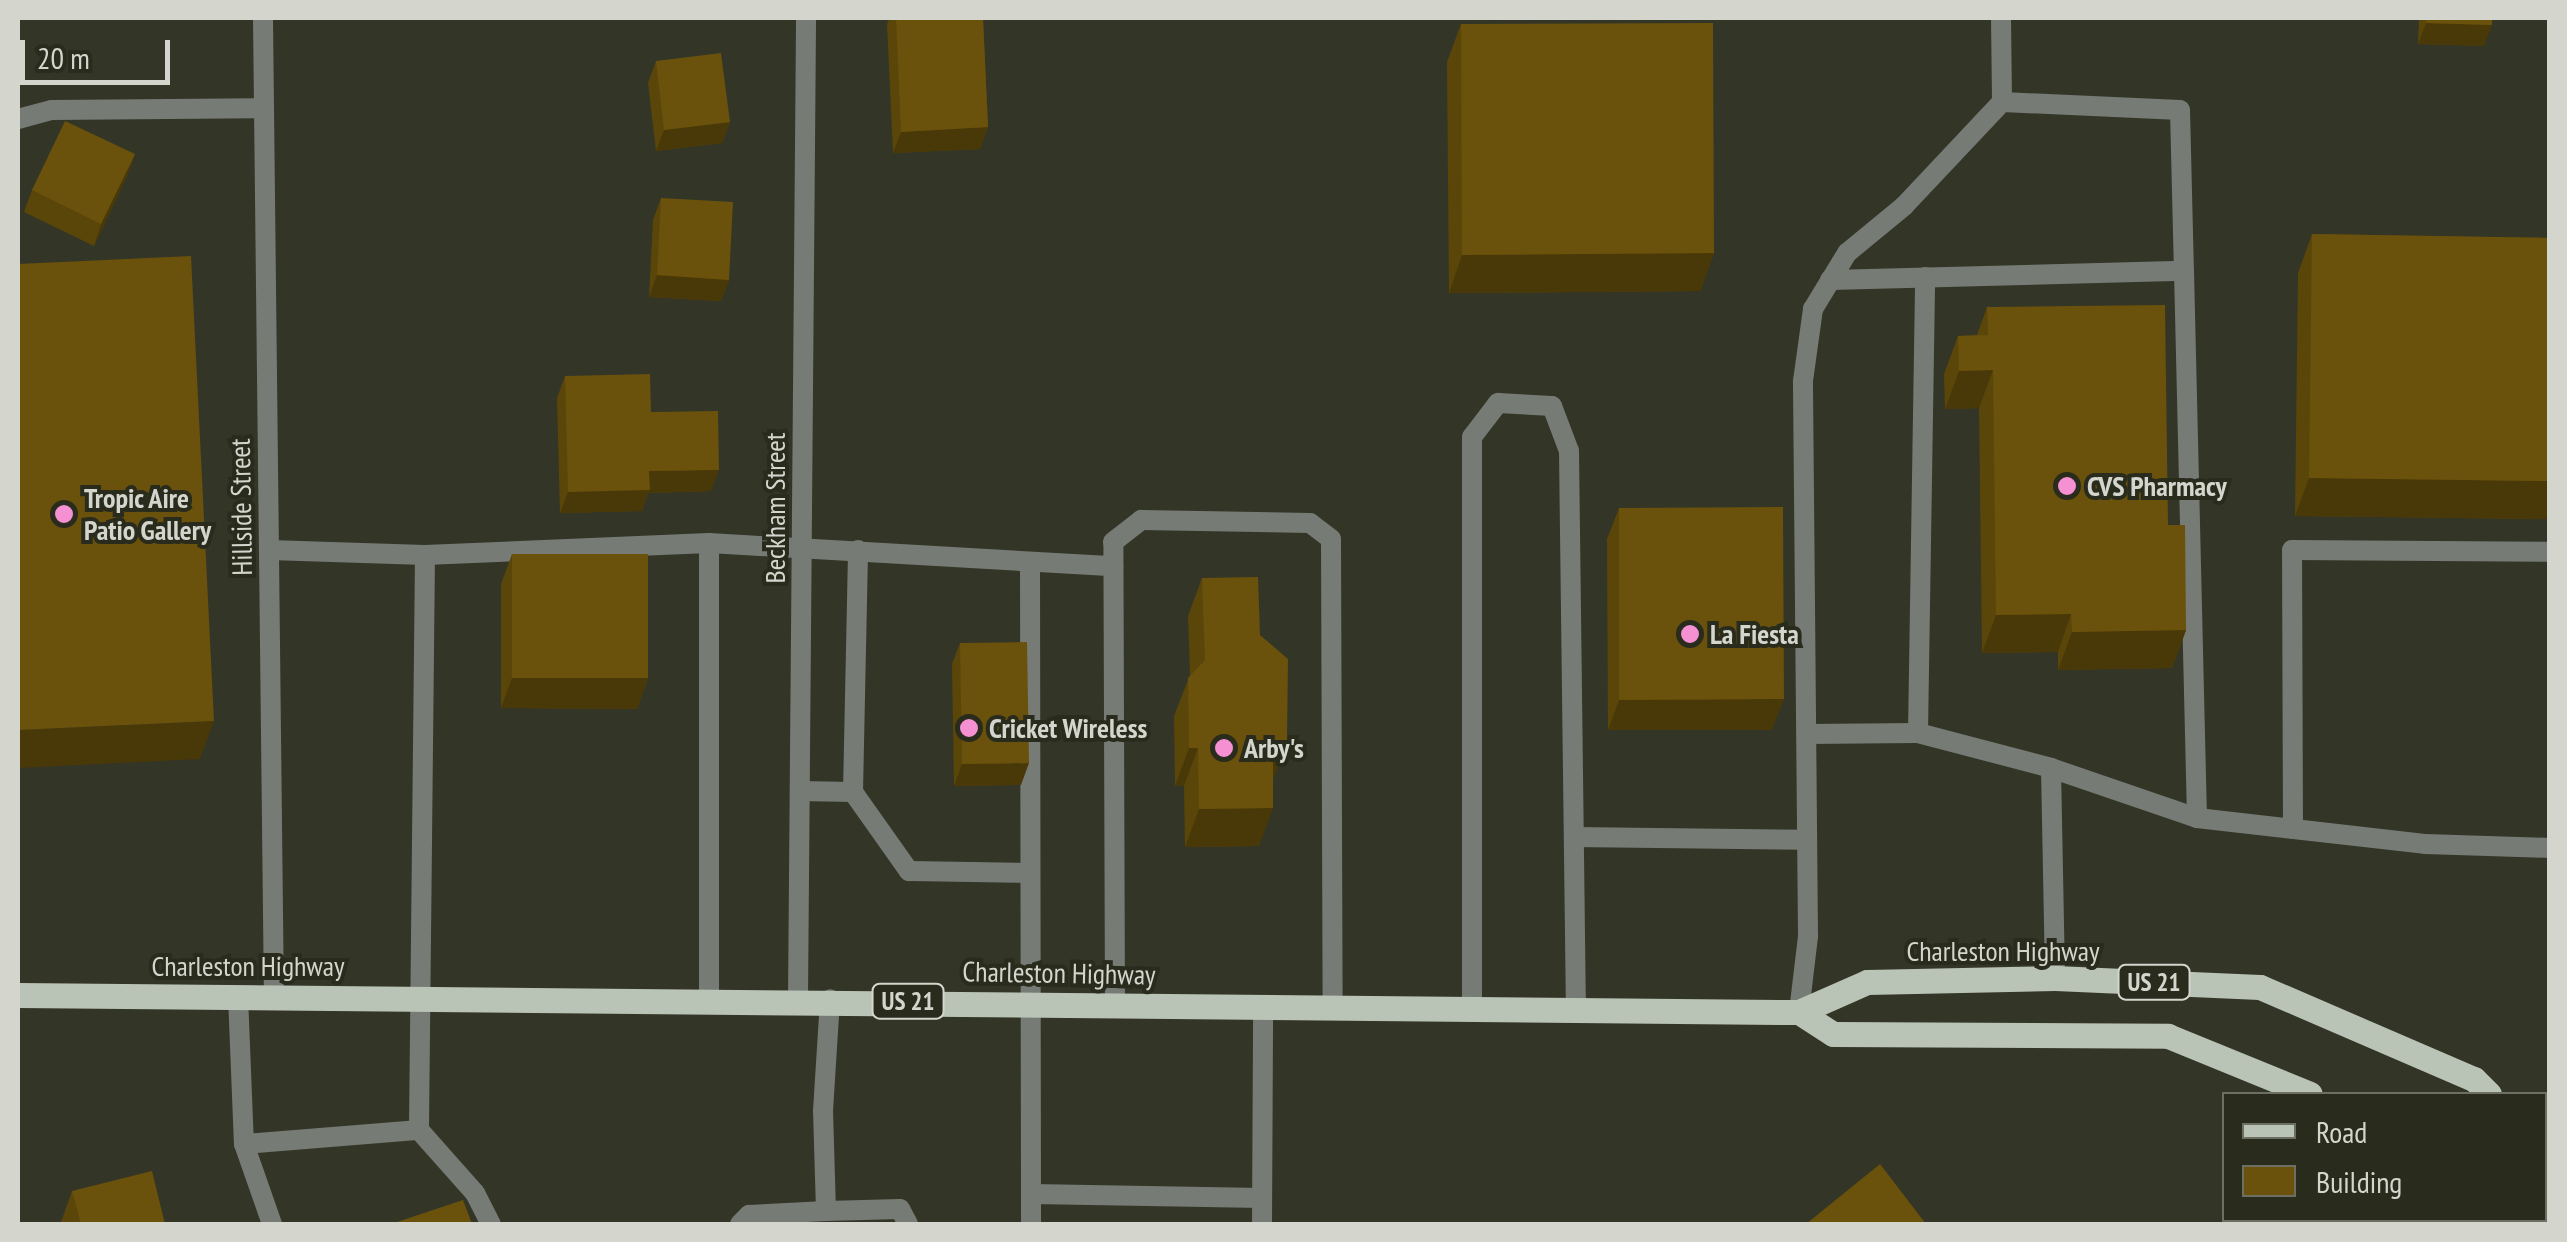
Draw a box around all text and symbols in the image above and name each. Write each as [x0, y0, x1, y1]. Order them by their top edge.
scale bar [25, 20, 175, 82]
text: 20 m [37, 38, 90, 77]
street label: Beckham Street [758, 432, 792, 584]
street label: Hillside Street [223, 438, 259, 576]
place label: CVS Pharmacy [2087, 469, 2227, 503]
marker: CVS Pharmacy [2056, 475, 2078, 497]
place label: Tropic Aire Patio Gallery [84, 481, 212, 547]
marker: Tropic Aire Patio Gallery [53, 503, 75, 525]
place label: La Fiesta [1710, 617, 1799, 651]
marker: La Fiesta [1679, 623, 1701, 645]
place label: Cricket Wireless [989, 711, 1148, 745]
marker: Cricket Wireless [958, 717, 980, 739]
place label: Arby's [1244, 731, 1304, 765]
marker: Arby's [1213, 737, 1235, 759]
street label: Charleston Highway [1906, 934, 2100, 968]
street label: Charleston Highway [151, 949, 345, 983]
street label: Charleston Highway [962, 955, 1156, 991]
road number: US 21 [2116, 962, 2192, 1002]
road number: US 21 [870, 981, 946, 1021]
legend [2222, 1092, 2547, 1222]
text: Road [2316, 1112, 2367, 1151]
text: Building [2316, 1162, 2402, 1201]

